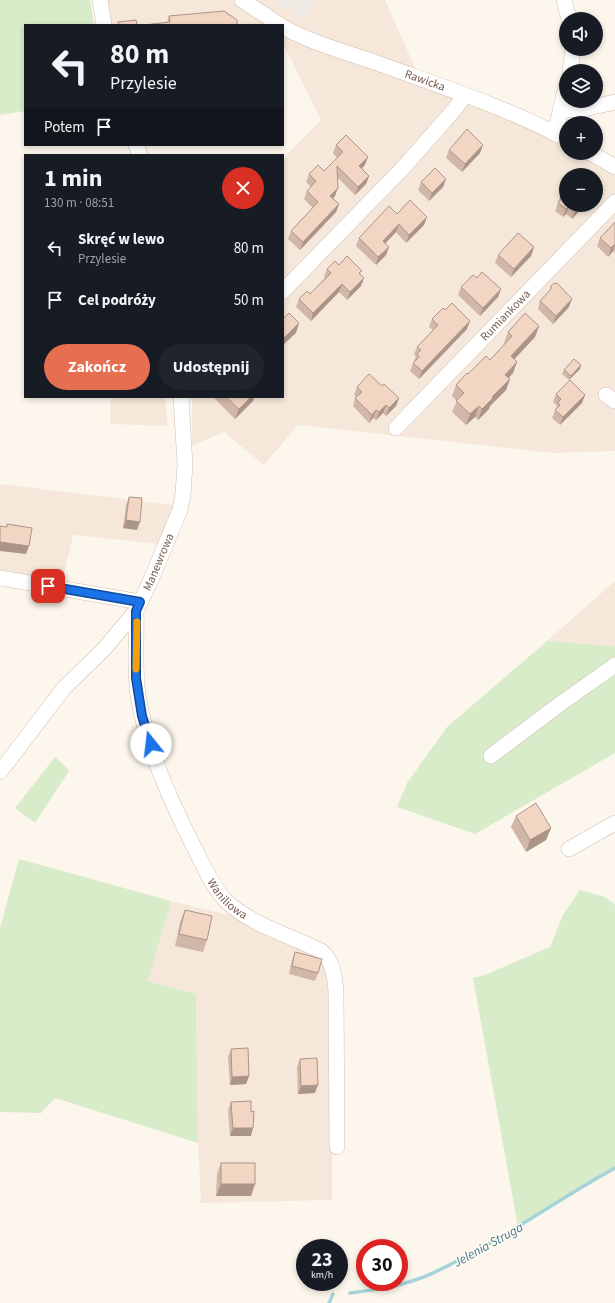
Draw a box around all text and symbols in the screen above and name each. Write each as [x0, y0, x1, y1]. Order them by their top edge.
map controls [559, 12, 603, 212]
button: sound [559, 12, 603, 56]
text: 80 m [110, 34, 169, 74]
icon: left [44, 40, 96, 92]
button: layers [559, 64, 603, 108]
street label: Rawicka [402, 66, 448, 96]
text: Przylesie [110, 71, 177, 96]
icon: arrive [93, 116, 115, 138]
button: + [559, 116, 603, 160]
text: Potem [44, 117, 85, 138]
text: 1 min [44, 161, 102, 196]
button: close [222, 167, 264, 209]
button: − [559, 168, 603, 212]
text: 130 m · 08:51 [44, 194, 114, 212]
text: Skręć w lewo [78, 229, 165, 250]
icon: left [44, 237, 66, 259]
text: 80 m [234, 238, 264, 259]
text: Przylesie [78, 250, 126, 268]
street label: Rumiankowa [477, 286, 535, 345]
icon: arrive [44, 289, 66, 311]
text: Cel podróży [78, 290, 156, 311]
text: 50 m [234, 290, 264, 311]
button: Zakończ [44, 344, 150, 390]
button: Udostępnij [158, 344, 264, 390]
street label: Manewrowa [139, 531, 178, 594]
pin [31, 569, 65, 603]
icon: arrive [37, 575, 59, 597]
position arrow [130, 723, 172, 765]
street label: Waniliowa [203, 875, 250, 924]
water label: Jelenia Struga [450, 1218, 527, 1272]
speed limit sign: 30 [356, 1239, 408, 1291]
text: 23 [311, 1246, 333, 1274]
text: km/h [311, 1268, 333, 1282]

